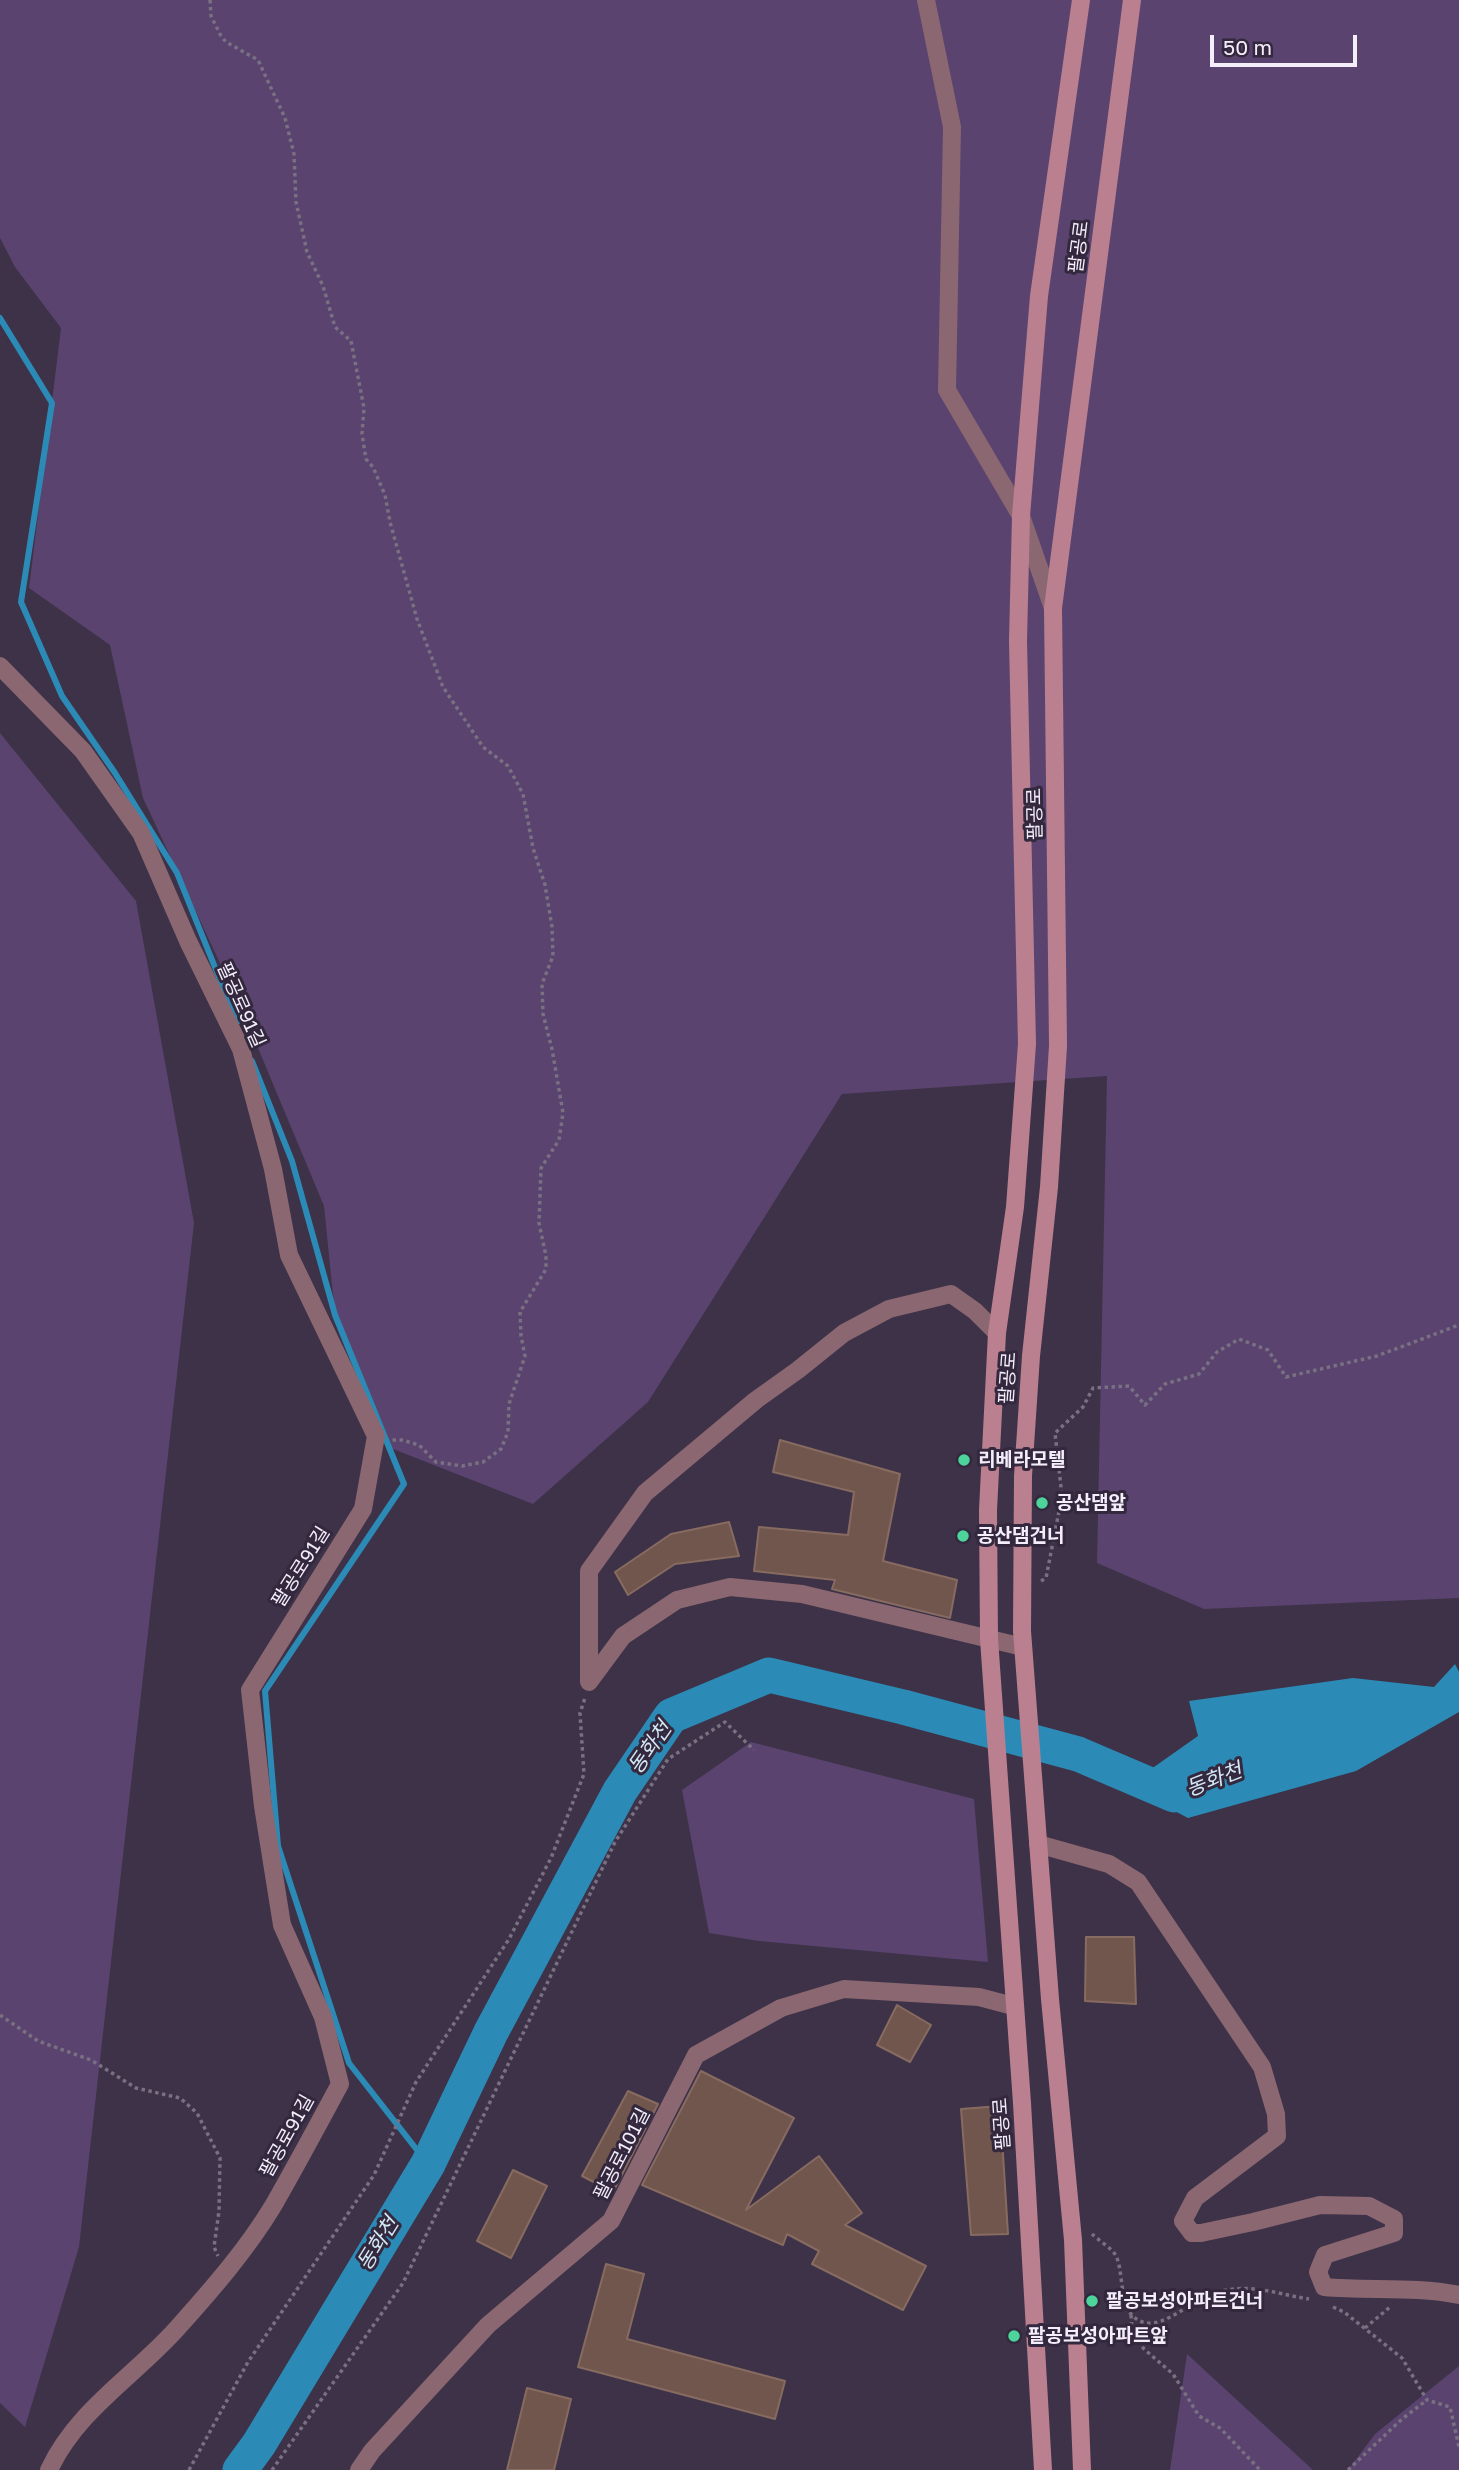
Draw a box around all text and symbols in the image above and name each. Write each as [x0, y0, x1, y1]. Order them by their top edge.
scale bar [1214, 21, 1361, 65]
text: 50 m [1223, 34, 1272, 60]
street label: 팔공로 [1064, 220, 1094, 274]
street label: 팔공로 [1023, 788, 1047, 840]
street label: 팔공로91길 [212, 959, 270, 1051]
street label: 팔공로 [995, 1351, 1021, 1405]
place label: 리베라모텔 [978, 1449, 1065, 1471]
marker: 리베라모텔 [956, 1452, 972, 1468]
place label: 공산댐앞 [1056, 1492, 1126, 1514]
marker: 공산댐앞 [1034, 1495, 1050, 1511]
street label: 팔공로91길 [267, 1523, 335, 1611]
place label: 공산댐건너 [977, 1525, 1064, 1547]
marker: 공산댐건너 [955, 1528, 971, 1544]
water label: 동화천 [623, 1717, 677, 1779]
water label: 동화천 [1182, 1758, 1246, 1802]
street label: 팔공로91길 [255, 2091, 319, 2181]
street label: 팔공로 [989, 2097, 1015, 2151]
street label: 팔공로101길 [589, 2104, 655, 2204]
water label: 동화천 [352, 2213, 404, 2275]
place label: 팔공보성아파트건너 [1106, 2290, 1263, 2312]
marker: 팔공보성아파트건너 [1084, 2293, 1100, 2309]
place label: 팔공보성아파트앞 [1028, 2325, 1168, 2347]
marker: 팔공보성아파트앞 [1006, 2328, 1022, 2344]

